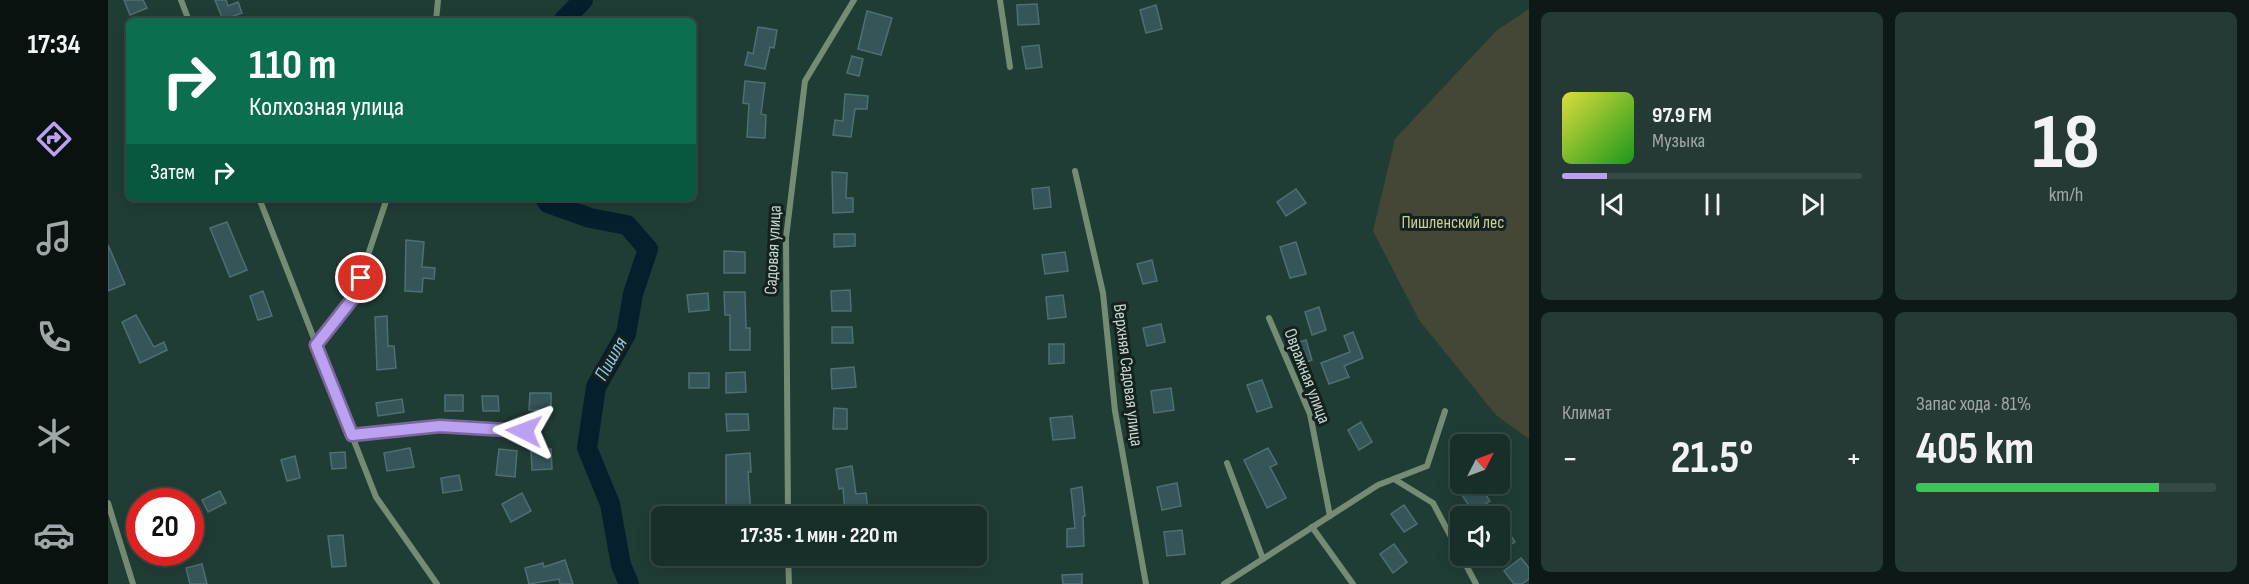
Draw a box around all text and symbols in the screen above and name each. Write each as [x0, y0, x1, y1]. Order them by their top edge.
text: 17:34 [28, 29, 80, 61]
text: 110 m [249, 40, 336, 91]
icon: right [150, 42, 228, 120]
text: Колхозная улица [249, 91, 404, 123]
text: 18 [2032, 97, 2100, 190]
text: 97.9 FM [1652, 102, 1712, 129]
icon: directions [33, 118, 75, 160]
text: Музыка [1652, 129, 1705, 153]
icon: right [207, 156, 240, 189]
text: Затем [150, 159, 195, 186]
text: km/h [2049, 183, 2083, 207]
icon: previous [1596, 188, 1629, 221]
icon: pause [1696, 188, 1729, 221]
icon: next [1796, 188, 1829, 221]
street label: Садовая улица [760, 205, 786, 295]
park label: Пишленский лес [1401, 212, 1505, 233]
icon: music [33, 217, 75, 259]
pin [335, 252, 386, 303]
icon: arrive [344, 261, 377, 294]
street label: Верхняя Садовая улица [1109, 303, 1147, 448]
icon: phone [33, 316, 75, 358]
street label: Овражная улица [1279, 326, 1335, 426]
water label: Пишля [589, 333, 633, 385]
text: Запас хода · 81% [1916, 392, 2031, 416]
position arrow [492, 399, 556, 463]
text: Климат [1562, 401, 1612, 425]
icon: climate [33, 415, 75, 457]
text: 405 km [1916, 422, 2034, 477]
text: 21.5° [1671, 431, 1753, 486]
north arrow [1450, 434, 1510, 494]
map controls [1450, 434, 1510, 566]
text: − [1562, 439, 1578, 479]
text: + [1846, 439, 1862, 479]
speed limit sign: 20 [126, 488, 204, 566]
button: sound [1450, 506, 1510, 566]
icon: car [33, 514, 75, 556]
text: 17:35 · 1 мин · 220 m [740, 522, 898, 549]

